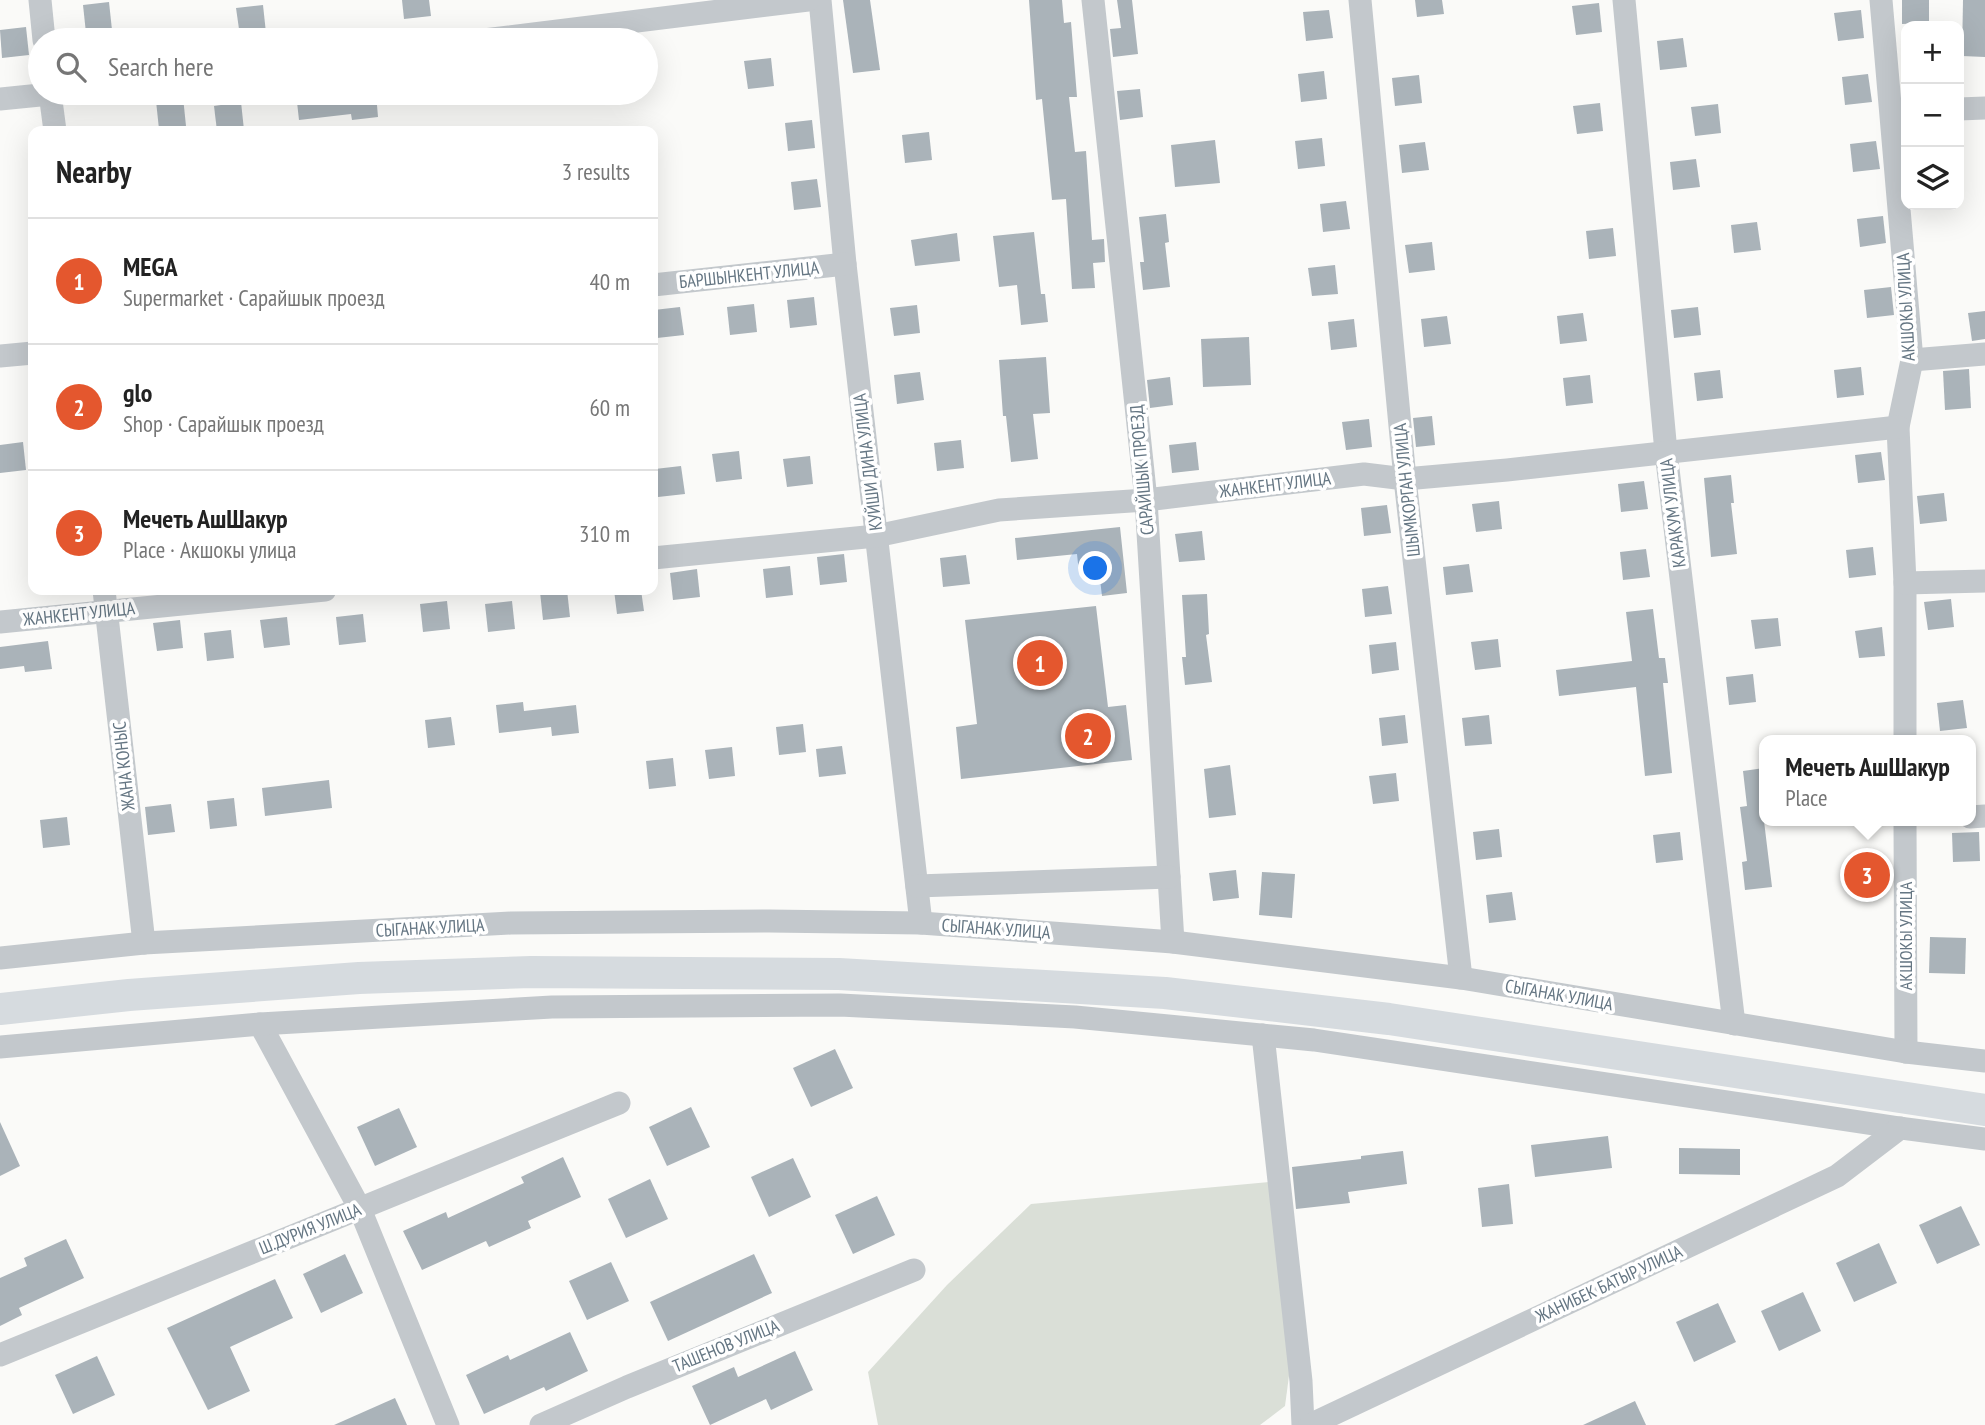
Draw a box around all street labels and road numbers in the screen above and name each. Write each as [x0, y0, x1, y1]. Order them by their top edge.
street label: АКШОКЫ УЛИЦА [1891, 252, 1920, 362]
street label: БАРШЫНКЕНТ УЛИЦА [678, 256, 820, 293]
street label: КУЙШИ ДИНА УЛИЦА [848, 392, 887, 532]
street label: САРАЙШЫК ПРОЕЗД [1124, 404, 1159, 536]
street label: ШЫМКОРГАН УЛИЦА [1388, 422, 1425, 558]
street label: КАРАКУМ УЛИЦА [1654, 457, 1691, 569]
street label: ЖАНКЕНТ УЛИЦА [1217, 466, 1333, 503]
street label: ЖАНКЕНТ УЛИЦА [21, 596, 136, 631]
street label: ЖАНА КОНЫС [107, 720, 140, 813]
street label: АКШОКЫ УЛИЦА [1894, 881, 1917, 990]
street label: СЫГАНАК УЛИЦА [375, 913, 485, 942]
street label: СЫГАНАК УЛИЦА [941, 913, 1052, 944]
street label: СЫГАНАК УЛИЦА [1503, 974, 1615, 1015]
street label: Ш.ДУРИЯ УЛИЦА [255, 1197, 365, 1259]
street label: ЖАНИБЕК БАТЫР УЛИЦА [1531, 1239, 1686, 1328]
street label: ТАШЕНОВ УЛИЦА [669, 1314, 783, 1377]

